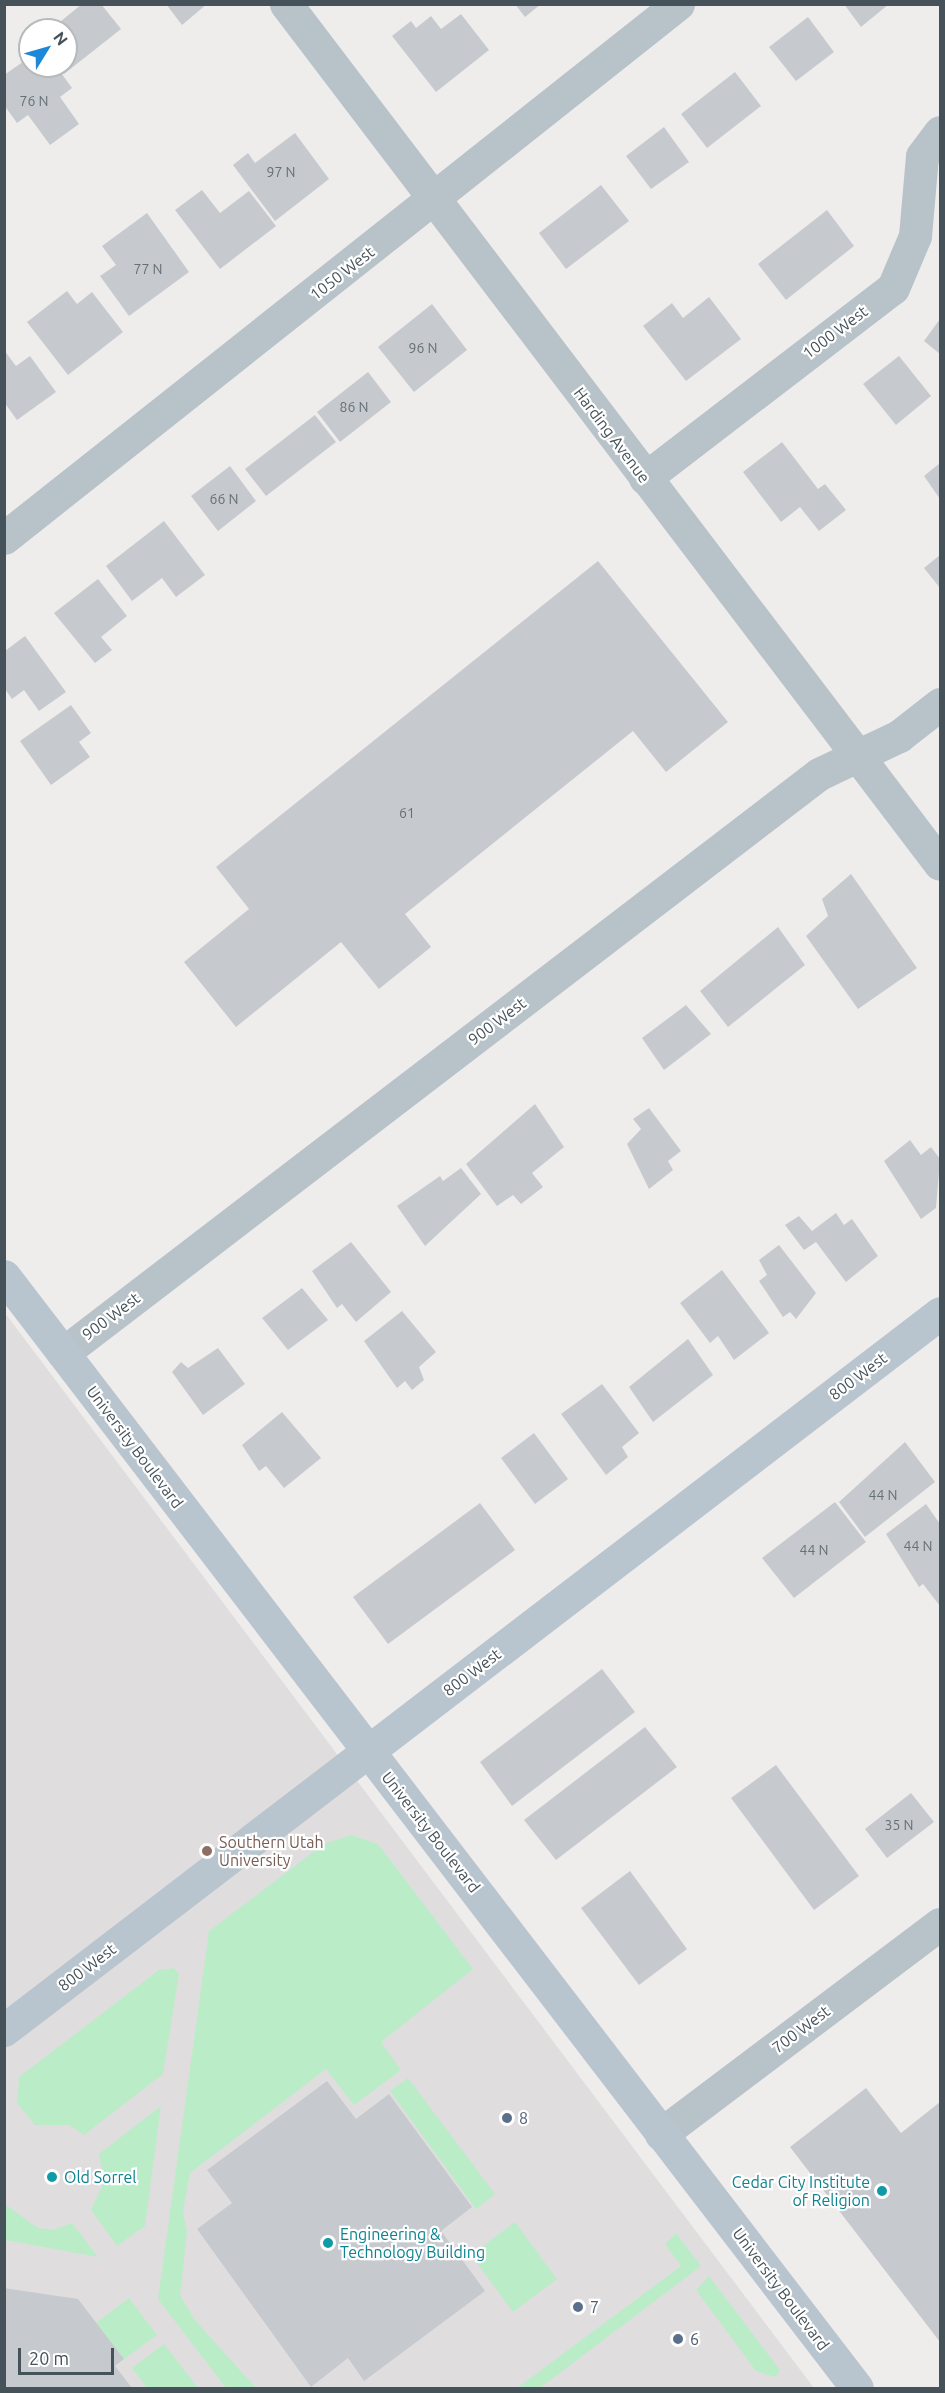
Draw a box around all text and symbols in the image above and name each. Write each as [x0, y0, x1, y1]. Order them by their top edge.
north arrow [18, 18, 78, 78]
text: N [50, 28, 72, 49]
house number: 76 N [20, 93, 48, 109]
house number: 97 N [267, 164, 295, 180]
street label: 1050 West [306, 242, 378, 304]
house number: 77 N [134, 261, 162, 277]
street label: 1000 West [799, 301, 871, 363]
house number: 96 N [409, 340, 437, 356]
street label: Harding Avenue [570, 383, 654, 487]
house number: 86 N [340, 399, 368, 415]
house number: 66 N [210, 491, 238, 507]
house number: 61 [399, 805, 415, 821]
street label: 900 West [464, 993, 530, 1049]
street label: 900 West [78, 1288, 144, 1344]
street label: 800 West [825, 1348, 891, 1404]
street label: University Boulevard [83, 1382, 187, 1512]
house number: 44 N [869, 1487, 897, 1503]
house number: 44 N [904, 1538, 932, 1554]
house number: 44 N [800, 1542, 828, 1558]
street label: 800 West [439, 1644, 505, 1700]
street label: University Boulevard [378, 1768, 484, 1896]
house number: 35 N [885, 1817, 913, 1833]
place label: Southern Utah University [219, 1832, 324, 1870]
marker: Southern Utah University [200, 1844, 214, 1858]
street label: 800 West [54, 1939, 120, 1995]
street label: 700 West [768, 2001, 834, 2057]
place label: 8 [519, 2108, 528, 2128]
marker: 8 [500, 2111, 514, 2125]
place label: Old Sorrel [64, 2167, 137, 2187]
marker: Old Sorrel [45, 2170, 59, 2184]
place label: Cedar City Institute of Religion [732, 2172, 870, 2210]
marker: Cedar City Institute of Religion [875, 2184, 889, 2198]
place label: Engineering & Technology Building [340, 2224, 485, 2262]
street label: University Boulevard [729, 2224, 833, 2354]
marker: Engineering & Technology Building [321, 2236, 335, 2250]
place label: 7 [590, 2297, 599, 2317]
marker: 7 [571, 2300, 585, 2314]
place label: 6 [690, 2329, 699, 2349]
marker: 6 [671, 2332, 685, 2346]
scale bar [21, 2336, 117, 2374]
text: 20 m [29, 2348, 69, 2368]

